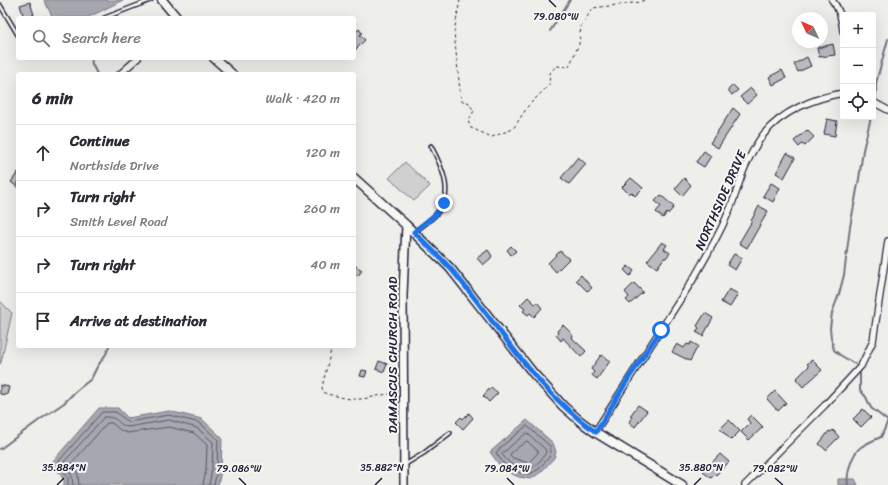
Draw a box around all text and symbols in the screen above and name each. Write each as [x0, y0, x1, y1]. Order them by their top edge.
text: 79.080°W [533, 8, 579, 26]
north arrow [792, 12, 828, 48]
map controls [840, 12, 876, 120]
button: + [840, 12, 876, 48]
search box [16, 16, 356, 60]
text: Search here [62, 25, 141, 51]
icon: search [30, 27, 52, 49]
button: − [840, 48, 876, 84]
text: 6 min [32, 83, 73, 113]
button: locate [840, 84, 876, 120]
text: Walk · 420 m [265, 87, 340, 110]
text: Continue [70, 128, 130, 154]
text: 120 m [305, 141, 340, 164]
icon: ahead [32, 142, 54, 164]
street label: NORTHSIDE DRIVE [688, 146, 753, 254]
text: Northside Drive [70, 154, 159, 177]
text: Turn right [70, 184, 135, 210]
route end [435, 194, 453, 212]
text: 260 m [304, 197, 340, 220]
icon: right [32, 198, 54, 220]
text: Smith Level Road [70, 210, 167, 233]
text: Turn right [70, 252, 135, 278]
text: 40 m [310, 253, 340, 276]
icon: right [32, 254, 54, 276]
street label: DAMASCUS CHURCH ROAD [381, 276, 404, 434]
text: Arrive at destination [70, 308, 207, 334]
icon: arrive [32, 310, 54, 332]
route start [652, 321, 670, 339]
text: 35.884°N [42, 459, 86, 477]
text: 35.882°N [360, 459, 404, 477]
text: 35.880°N [679, 459, 723, 477]
text: 79.086°W [217, 460, 262, 478]
text: 79.084°W [484, 460, 530, 478]
text: 79.082°W [753, 460, 798, 478]

